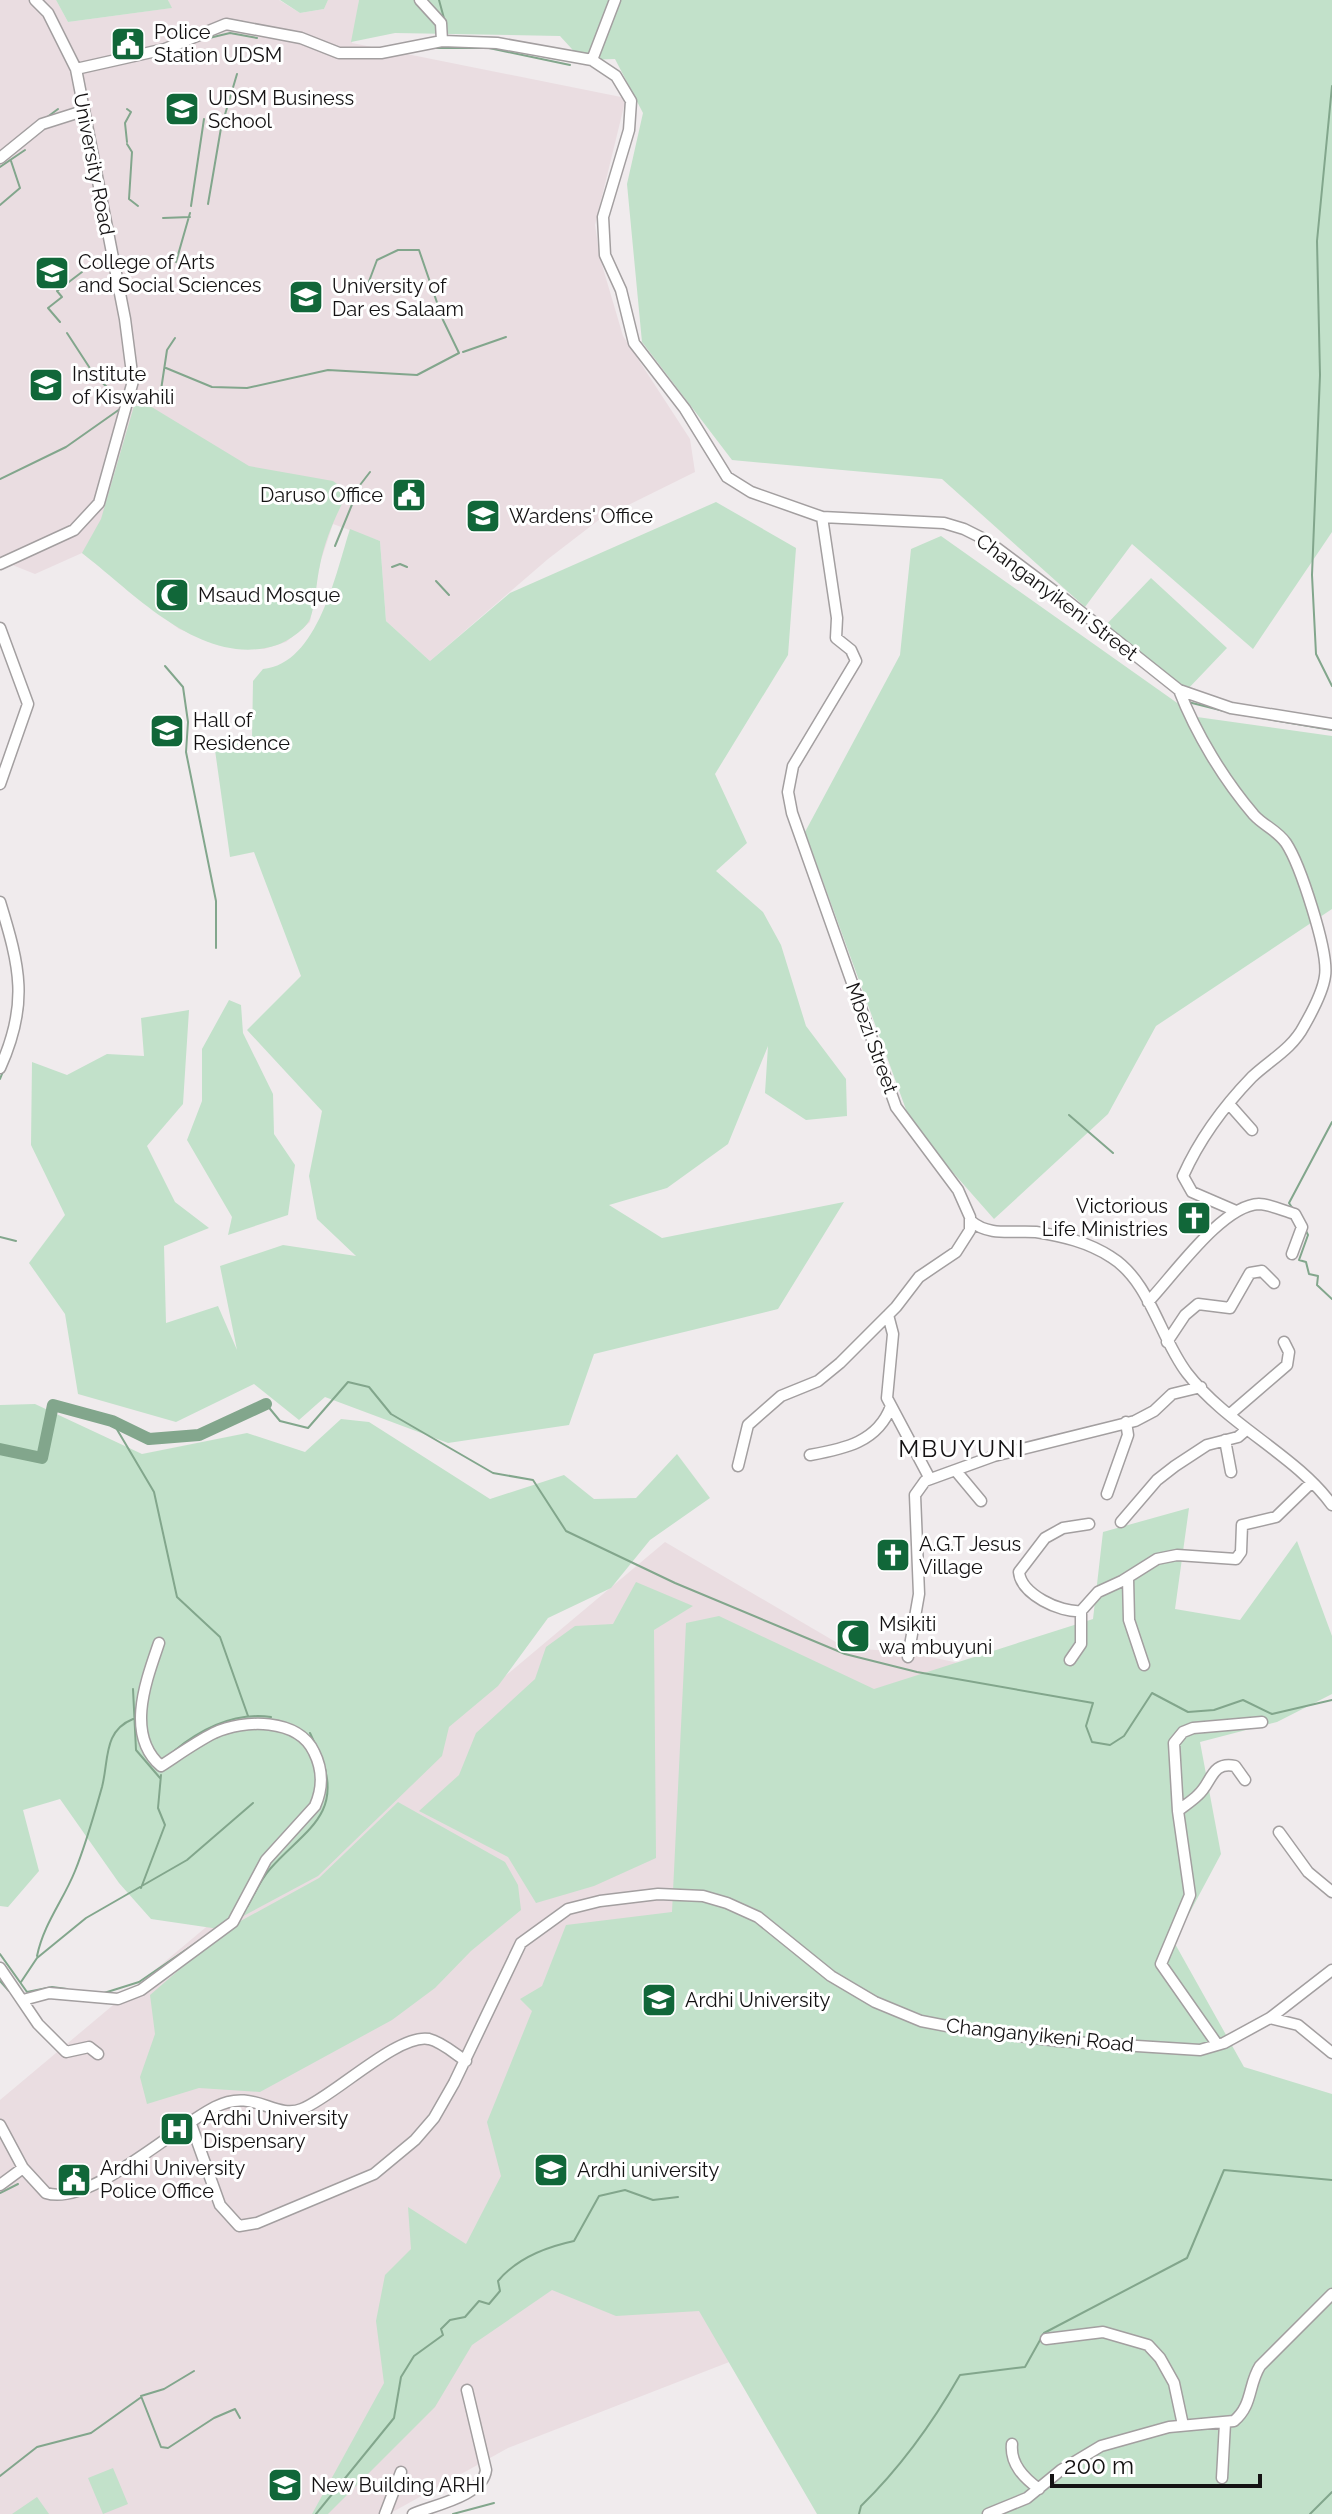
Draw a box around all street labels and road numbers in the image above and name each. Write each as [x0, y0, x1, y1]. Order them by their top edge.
street label: University Road [68, 91, 120, 237]
street label: Changanyikeni Street [971, 528, 1143, 666]
street label: Mbezi Street [841, 979, 903, 1097]
street label: Changanyikeni Road [945, 2013, 1135, 2057]

